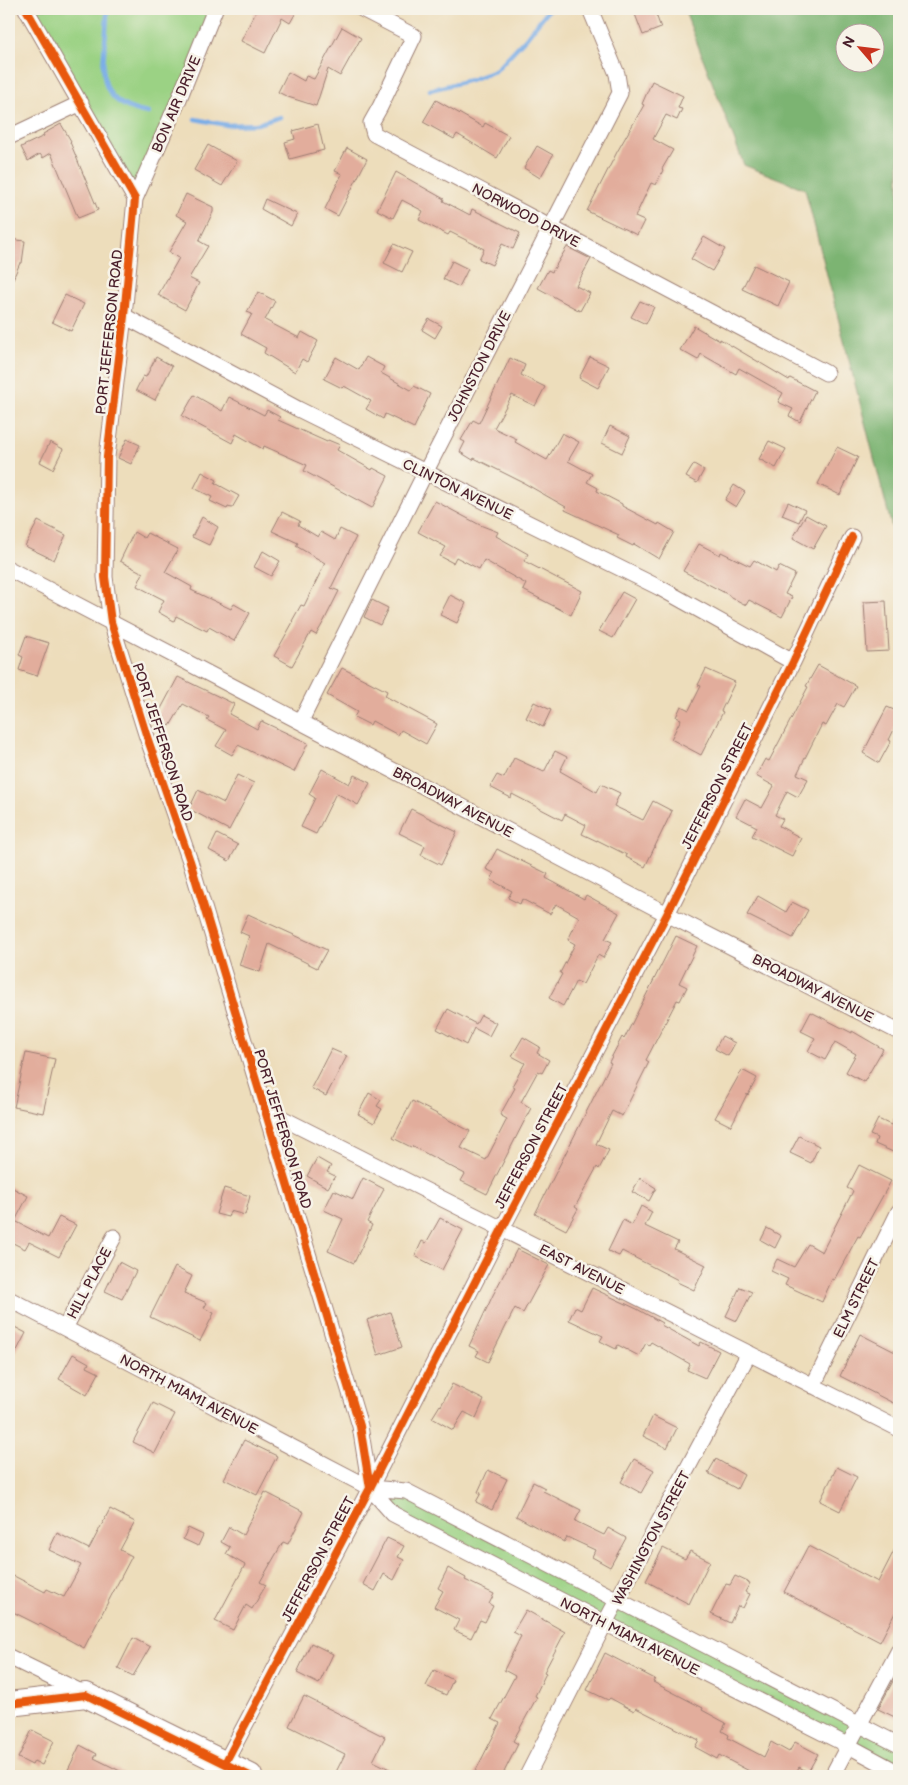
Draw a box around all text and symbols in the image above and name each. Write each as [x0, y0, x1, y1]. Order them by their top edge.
north arrow [836, 22, 886, 72]
text: N [839, 33, 859, 51]
street label: BON AIR DRIVE [148, 53, 205, 155]
street label: NORWOOD DRIVE [469, 180, 583, 251]
street label: PORT JEFFERSON ROAD [92, 249, 127, 415]
street label: JOHNSTON DRIVE [444, 308, 515, 424]
street label: CLINTON AVENUE [400, 455, 516, 524]
street label: PORT JEFFERSON ROAD [129, 661, 196, 824]
street label: JEFFERSON STREET [678, 720, 757, 852]
street label: BROADWAY AVENUE [390, 763, 516, 841]
street label: BROADWAY AVENUE [749, 950, 876, 1026]
street label: PORT JEFFERSON ROAD [250, 1047, 315, 1211]
street label: JEFFERSON STREET [491, 1080, 572, 1212]
street label: EAST AVENUE [536, 1241, 627, 1298]
street label: HILL PLACE [63, 1245, 115, 1322]
street label: ELM STREET [830, 1255, 883, 1341]
street label: NORTH MIAMI AVENUE [117, 1351, 261, 1438]
street label: WASHINGTON STREET [609, 1468, 694, 1608]
street label: JEFFERSON STREET [278, 1493, 359, 1625]
street label: NORTH MIAMI AVENUE [557, 1594, 702, 1679]

